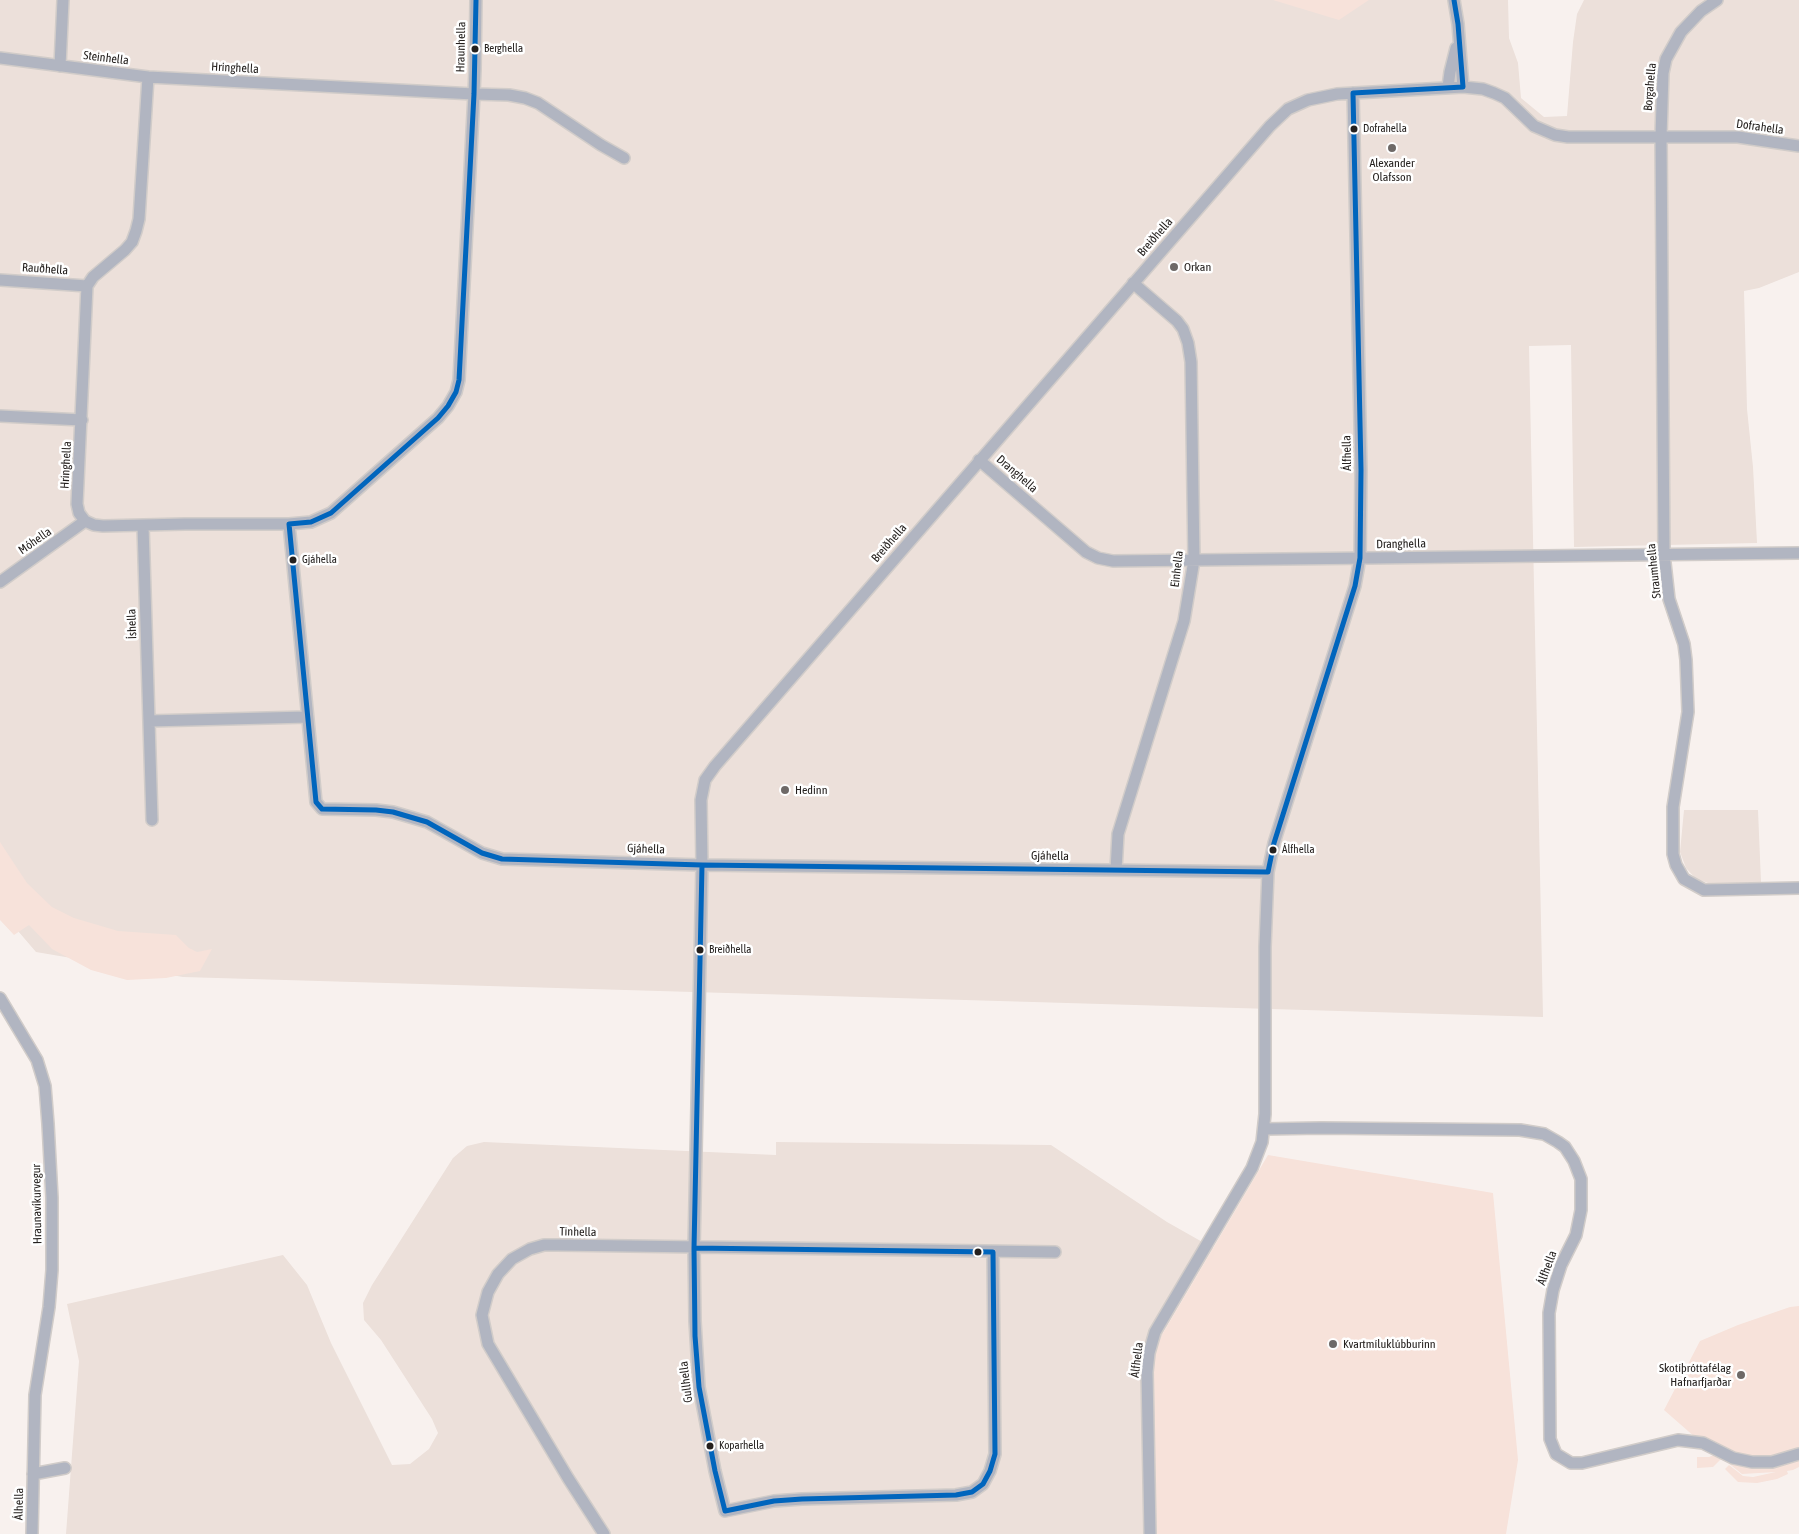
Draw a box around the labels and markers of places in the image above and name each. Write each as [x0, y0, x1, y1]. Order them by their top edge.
place label: Berghella [484, 42, 523, 56]
marker: Berghella [470, 44, 480, 54]
place label: Dofrahella [1363, 122, 1407, 136]
marker: Dofrahella [1349, 124, 1359, 134]
marker: Alexander Olafsson [1386, 142, 1398, 154]
place label: Alexander Olafsson [1369, 156, 1415, 184]
place label: Orkan [1184, 260, 1211, 274]
marker: Orkan [1168, 261, 1180, 273]
place label: Gjáhella [302, 553, 337, 567]
marker: Gjáhella [288, 555, 298, 565]
place label: Hedinn [795, 783, 827, 797]
marker: Hedinn [779, 784, 791, 796]
place label: Álfhella [1282, 843, 1315, 857]
marker: Álfhella [1268, 845, 1278, 855]
place label: Breiðhella [709, 943, 751, 957]
marker: Breiðhella [695, 945, 705, 955]
unlabelled marker [973, 1247, 983, 1257]
place label: Kvartmíluklúbburinn [1343, 1337, 1436, 1351]
marker: Kvartmíluklúbburinn [1327, 1338, 1339, 1350]
place label: Skotíþróttafélag Hafnarfjarðar [1659, 1361, 1731, 1389]
marker: Skotíþróttafélag Hafnarfjarðar [1735, 1369, 1747, 1381]
place label: Koparhella [719, 1439, 764, 1453]
marker: Koparhella [705, 1441, 715, 1451]

